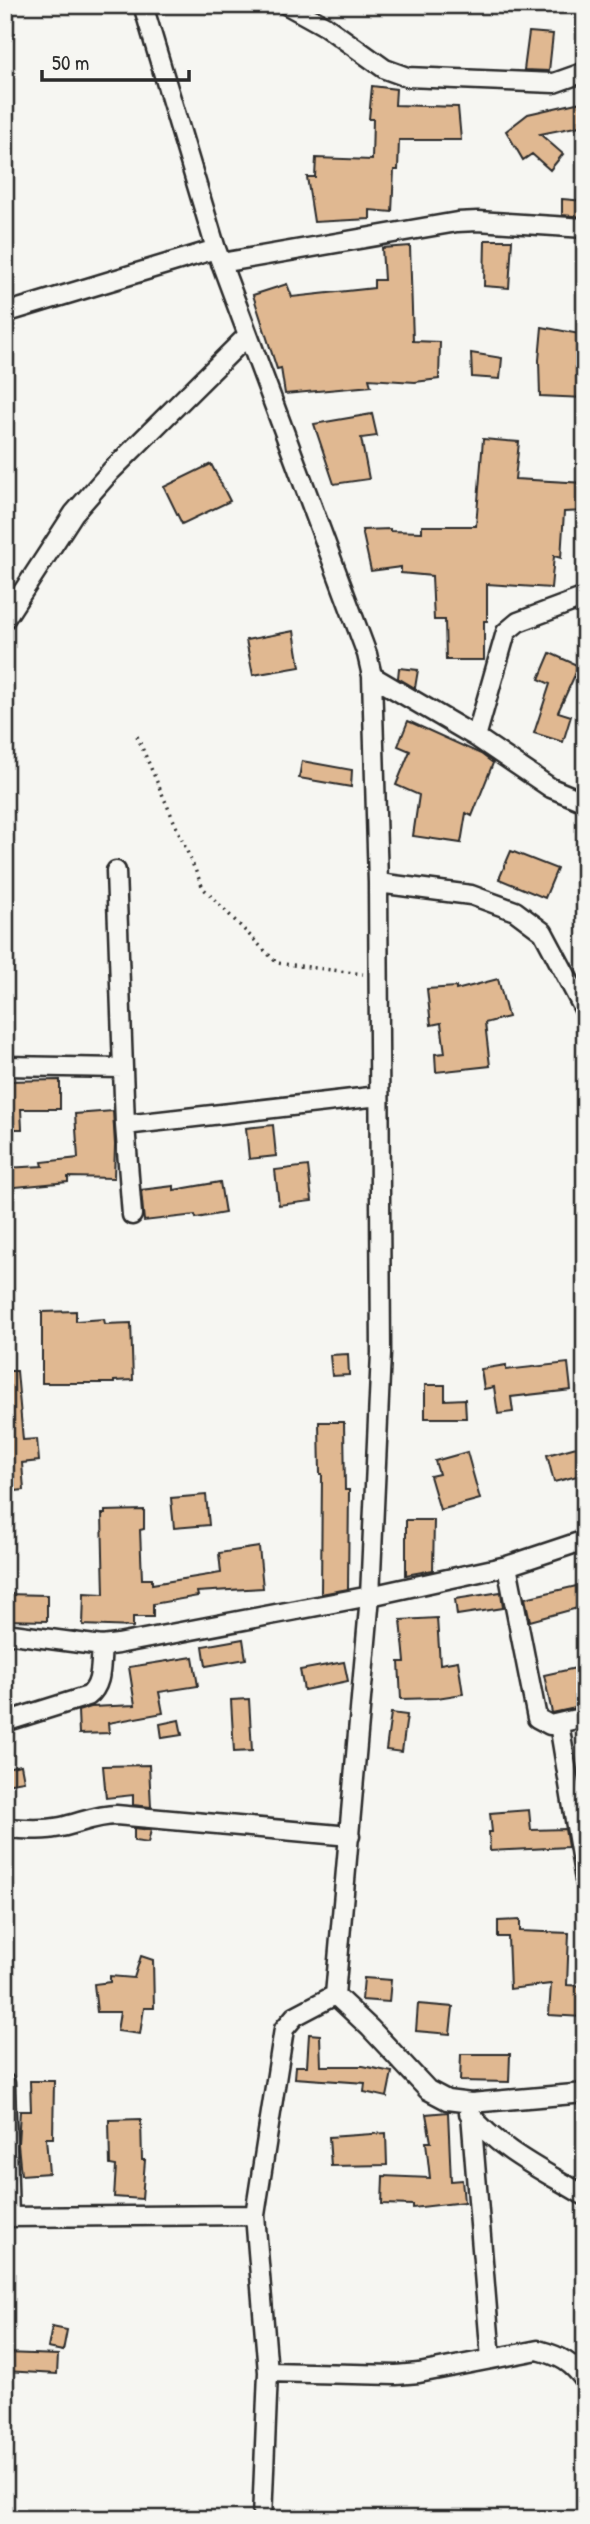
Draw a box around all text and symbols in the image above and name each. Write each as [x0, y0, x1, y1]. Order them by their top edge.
scale bar [42, 38, 189, 82]
text: 50 m [52, 48, 89, 77]

